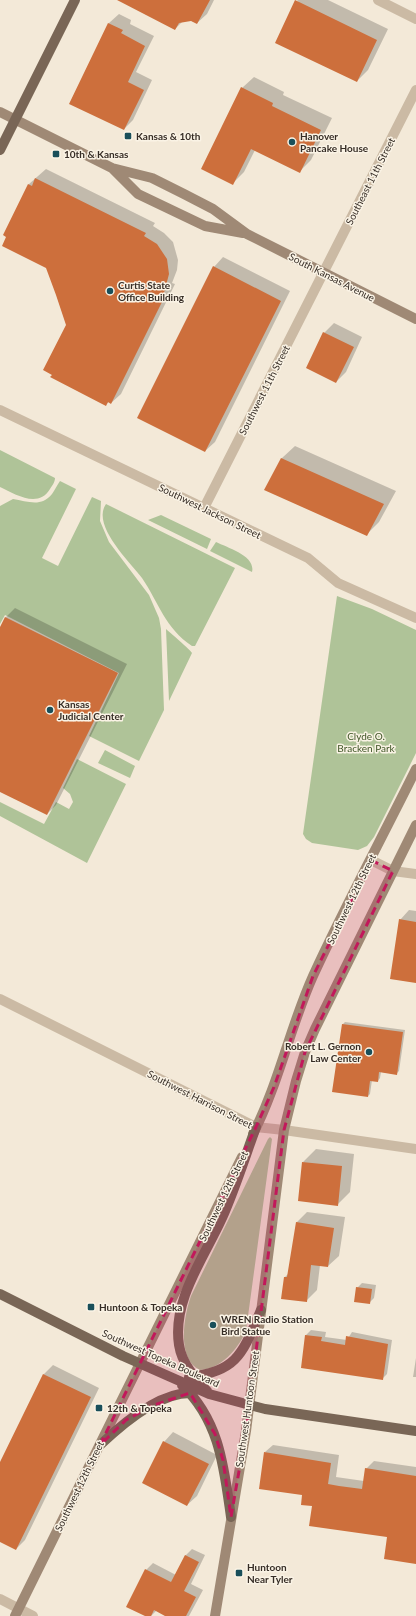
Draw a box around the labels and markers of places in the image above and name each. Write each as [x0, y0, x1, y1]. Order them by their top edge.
place label: Kansas & 10th [136, 130, 201, 142]
place label: Hanover Pancake House [300, 130, 369, 154]
marker: Kansas & 10th [123, 131, 133, 141]
marker: Hanover Pancake House [287, 137, 297, 147]
place label: 10th & Kansas [64, 148, 129, 160]
marker: 10th & Kansas [51, 149, 61, 159]
place label: Curtis State Office Building [118, 279, 185, 303]
marker: Curtis State Office Building [105, 286, 115, 296]
place label: Kansas Judicial Center [58, 698, 124, 722]
marker: Kansas Judicial Center [45, 705, 55, 715]
place label: Robert L. Gernon Law Center [285, 1040, 361, 1064]
marker: Robert L. Gernon Law Center [364, 1047, 374, 1057]
place label: Huntoon & Topeka [99, 1301, 182, 1313]
marker: Huntoon & Topeka [86, 1302, 96, 1312]
place label: WREN Radio Station Bird Statue [221, 1313, 314, 1337]
marker: WREN Radio Station Bird Statue [208, 1320, 218, 1330]
place label: 12th & Topeka [107, 1402, 172, 1414]
marker: 12th & Topeka [94, 1403, 104, 1413]
place label: Huntoon Near Tyler [247, 1561, 293, 1585]
marker: Huntoon Near Tyler [234, 1568, 244, 1578]

